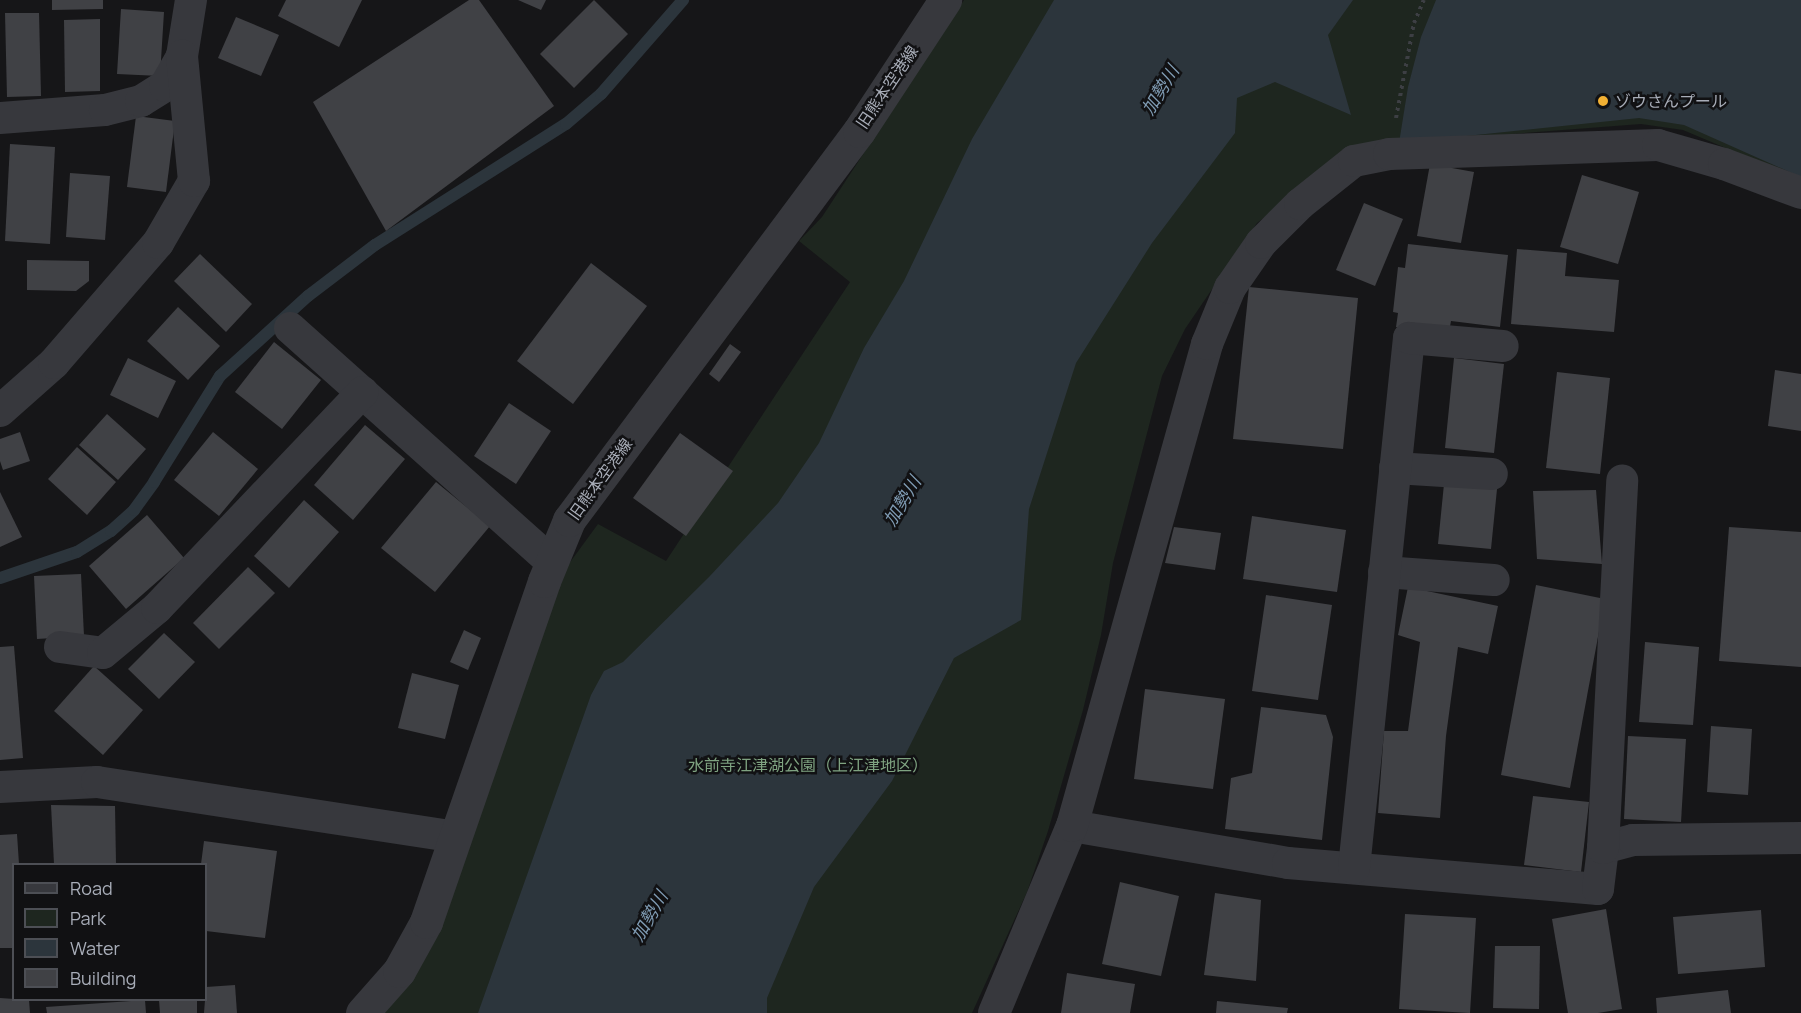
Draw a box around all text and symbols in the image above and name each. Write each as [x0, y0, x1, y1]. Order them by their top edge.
street label: 旧熊本空港線 [852, 42, 922, 132]
water label: 加勢川 [1137, 61, 1183, 119]
place label: ゾウさんプール [1615, 91, 1727, 111]
marker: ゾウさんプール [1596, 94, 1610, 108]
street label: 旧熊本空港線 [564, 435, 636, 523]
water label: 加勢川 [879, 472, 925, 530]
park label: 水前寺江津湖公園（上江津地区） [688, 755, 928, 775]
legend [12, 863, 207, 1001]
text: Road [70, 876, 113, 900]
water label: 加勢川 [626, 887, 672, 945]
text: Park [70, 906, 106, 930]
text: Water [70, 936, 120, 960]
text: Building [70, 966, 136, 990]

